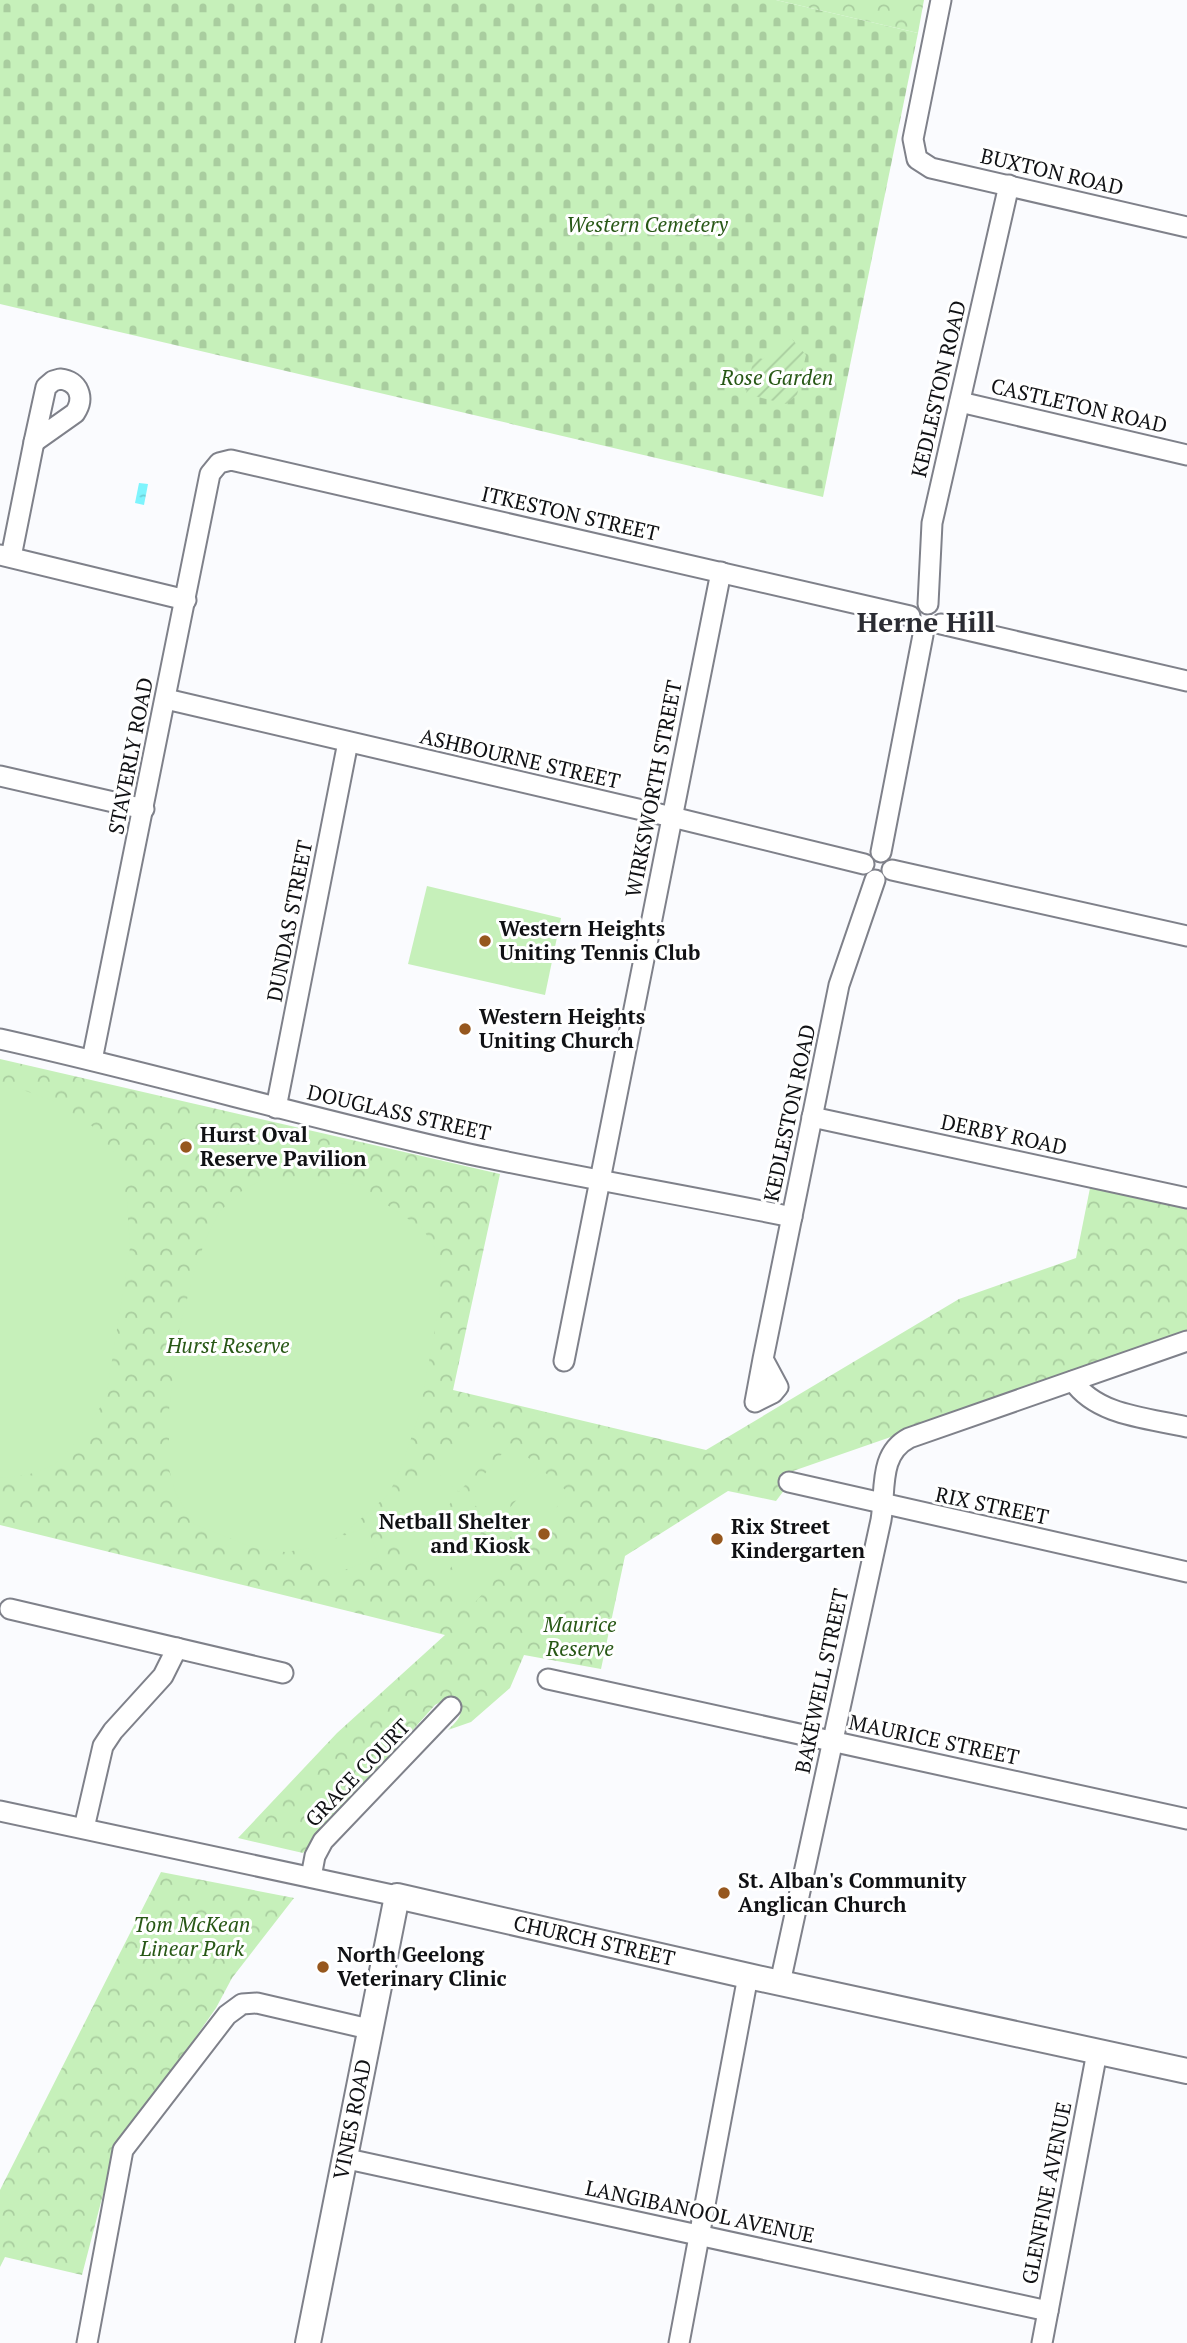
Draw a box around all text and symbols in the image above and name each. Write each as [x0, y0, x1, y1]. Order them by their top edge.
street label: BUXTON ROAD [978, 141, 1126, 201]
park label: Western Cemetery [566, 210, 728, 238]
street label: KEDLESTON ROAD [904, 298, 972, 480]
park label: Rose Garden [720, 363, 833, 391]
street label: CASTLETON ROAD [988, 371, 1170, 439]
street label: ITKESTON STREET [479, 479, 662, 547]
district label: Herne Hill [857, 603, 995, 640]
street label: STAVERLY ROAD [101, 675, 159, 837]
street label: WIRKSWORTH STREET [618, 678, 688, 900]
street label: ASHBOURNE STREET [417, 721, 623, 795]
street label: DUNDAS STREET [260, 838, 318, 1004]
place label: Western Heights Uniting Tennis Club [499, 914, 700, 966]
marker: Western Heights Uniting Tennis Club [477, 933, 493, 949]
place label: Western Heights Uniting Church [479, 1002, 645, 1054]
marker: Western Heights Uniting Church [457, 1021, 473, 1037]
street label: KEDLESTON ROAD [757, 1022, 821, 1204]
street label: DOUGLASS STREET [305, 1077, 494, 1147]
street label: DERBY ROAD [939, 1107, 1070, 1161]
place label: Hurst Oval Reserve Pavilion [200, 1120, 367, 1172]
marker: Hurst Oval Reserve Pavilion [178, 1139, 194, 1155]
park label: Hurst Reserve [165, 1331, 290, 1359]
street label: RIX STREET [933, 1479, 1051, 1531]
place label: Netball Shelter and Kiosk [379, 1507, 531, 1559]
place label: Rix Street Kindergarten [731, 1512, 866, 1564]
marker: Netball Shelter and Kiosk [536, 1526, 552, 1542]
marker: Rix Street Kindergarten [709, 1531, 725, 1547]
street label: BAKEWELL STREET [788, 1586, 854, 1776]
park label: Maurice Reserve [542, 1610, 617, 1662]
street label: MAURICE STREET [847, 1707, 1022, 1771]
street label: GRACE COURT [299, 1712, 416, 1832]
place label: St. Alban's Community Anglican Church [738, 1866, 967, 1918]
marker: St. Alban's Community Anglican Church [716, 1885, 732, 1901]
street label: CHURCH STREET [511, 1908, 678, 1972]
park label: Tom McKean Linear Park [134, 1910, 250, 1962]
place label: North Geelong Veterinary Clinic [337, 1940, 507, 1992]
marker: North Geelong Veterinary Clinic [315, 1959, 331, 1975]
street label: VINES ROAD [326, 2057, 377, 2182]
street label: GLENFINE AVENUE [1015, 2099, 1077, 2286]
street label: LANGIBANOOL AVENUE [583, 2173, 817, 2249]

